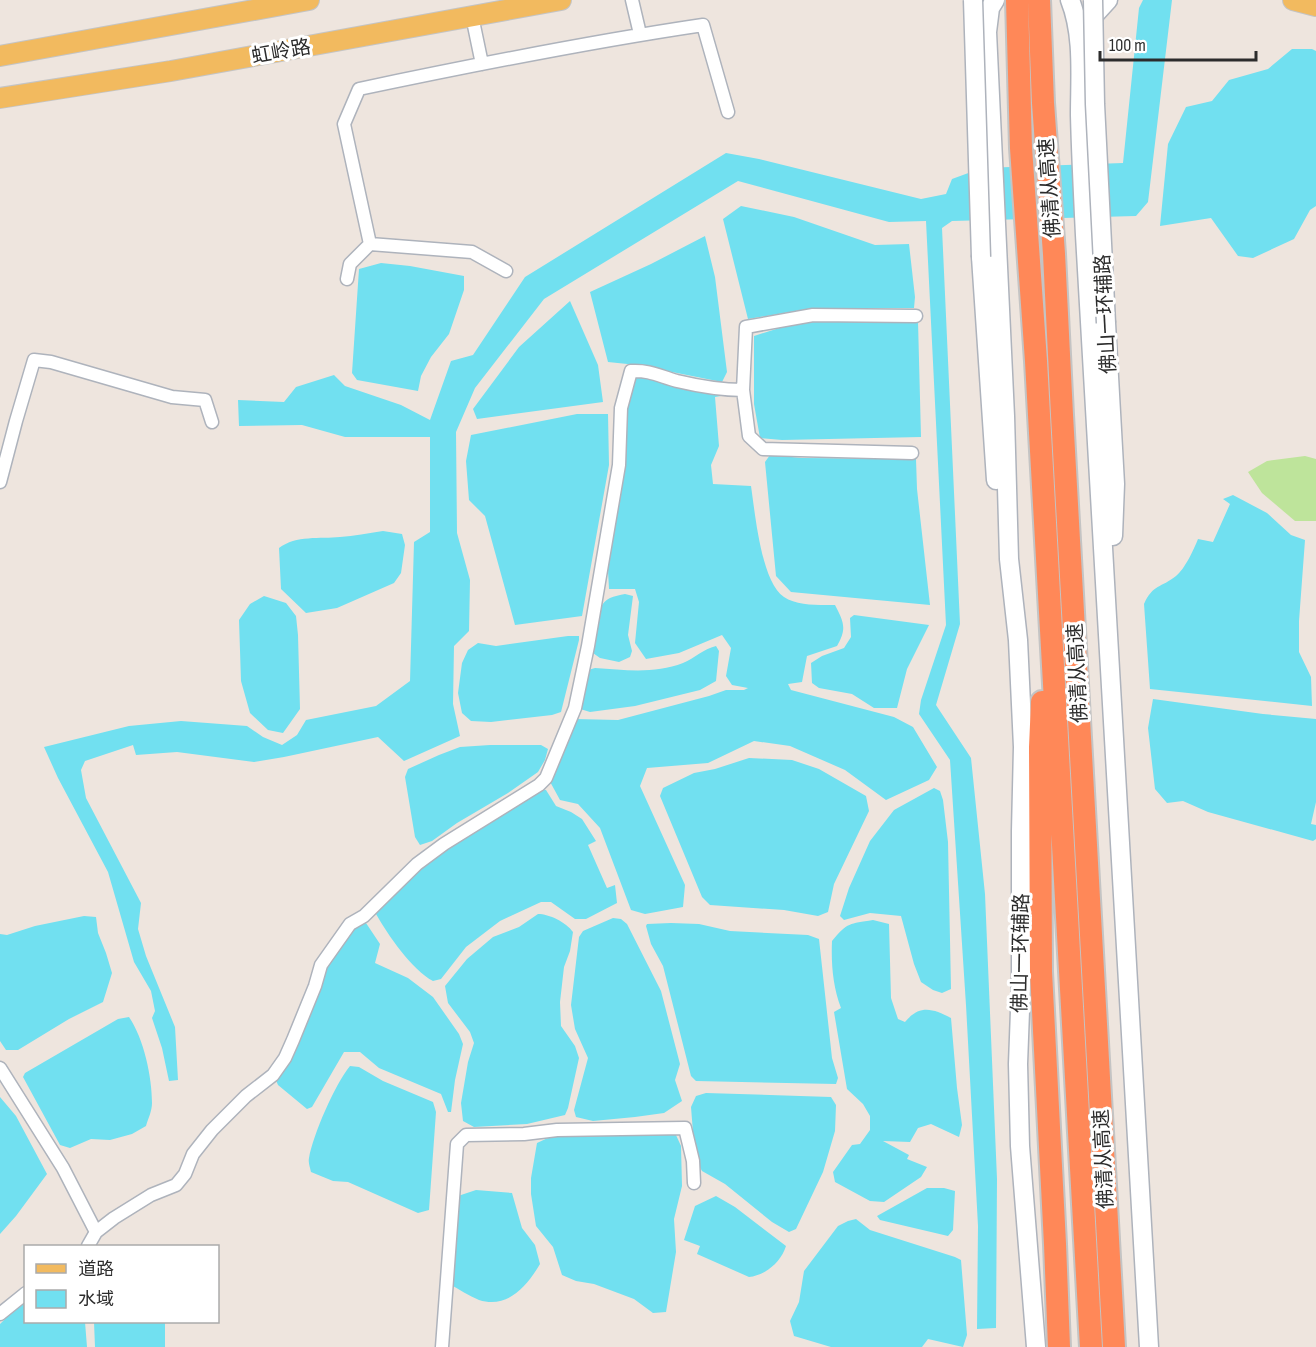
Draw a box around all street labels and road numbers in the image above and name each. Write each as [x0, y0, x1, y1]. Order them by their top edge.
street label: 虹岭路 [250, 35, 313, 69]
street label: 佛清从高速 [1035, 137, 1065, 239]
street label: 佛山一环辅路 [1091, 253, 1121, 374]
street label: 佛清从高速 [1063, 622, 1093, 724]
street label: 佛山一环辅路 [1008, 893, 1034, 1013]
street label: 佛清从高速 [1089, 1108, 1119, 1210]

